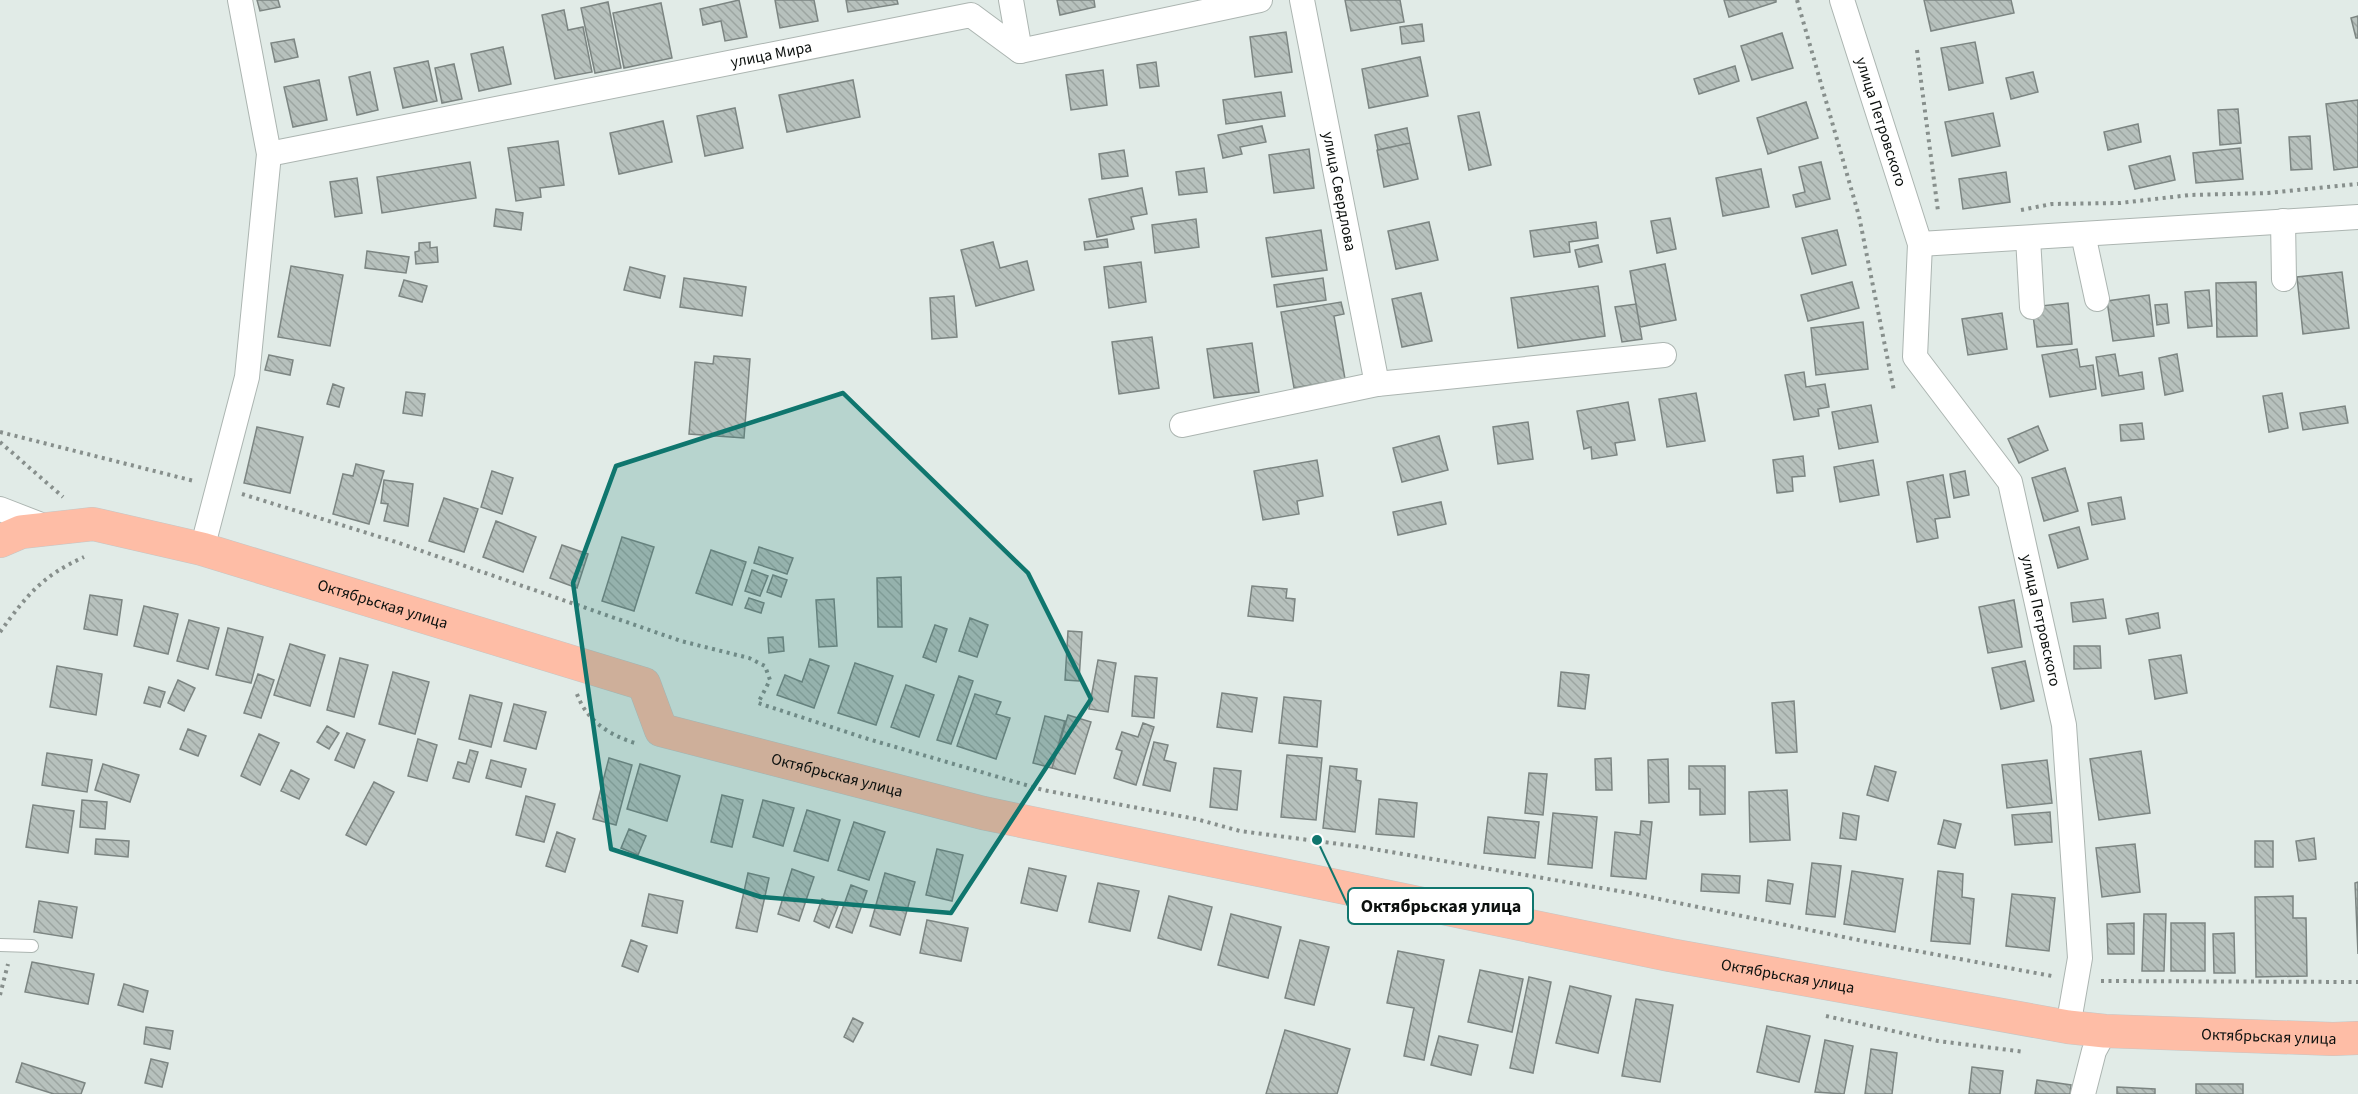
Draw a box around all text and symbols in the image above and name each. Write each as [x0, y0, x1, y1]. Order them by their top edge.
street label: улица Мира [729, 36, 814, 73]
street label: улица Петровского [1850, 54, 1912, 189]
street label: улица Свердлова [1317, 130, 1362, 253]
street label: улица Петровского [2015, 552, 2066, 688]
street label: Октябрьская улица [315, 574, 451, 634]
street label: Октябрьская улица [769, 748, 905, 803]
callout: Октябрьская улица [1348, 888, 1533, 924]
text: Октябрьская улица [1361, 894, 1521, 919]
street label: Октябрьская улица [1719, 953, 1856, 999]
street label: Октябрьская улица [2201, 1023, 2337, 1050]

